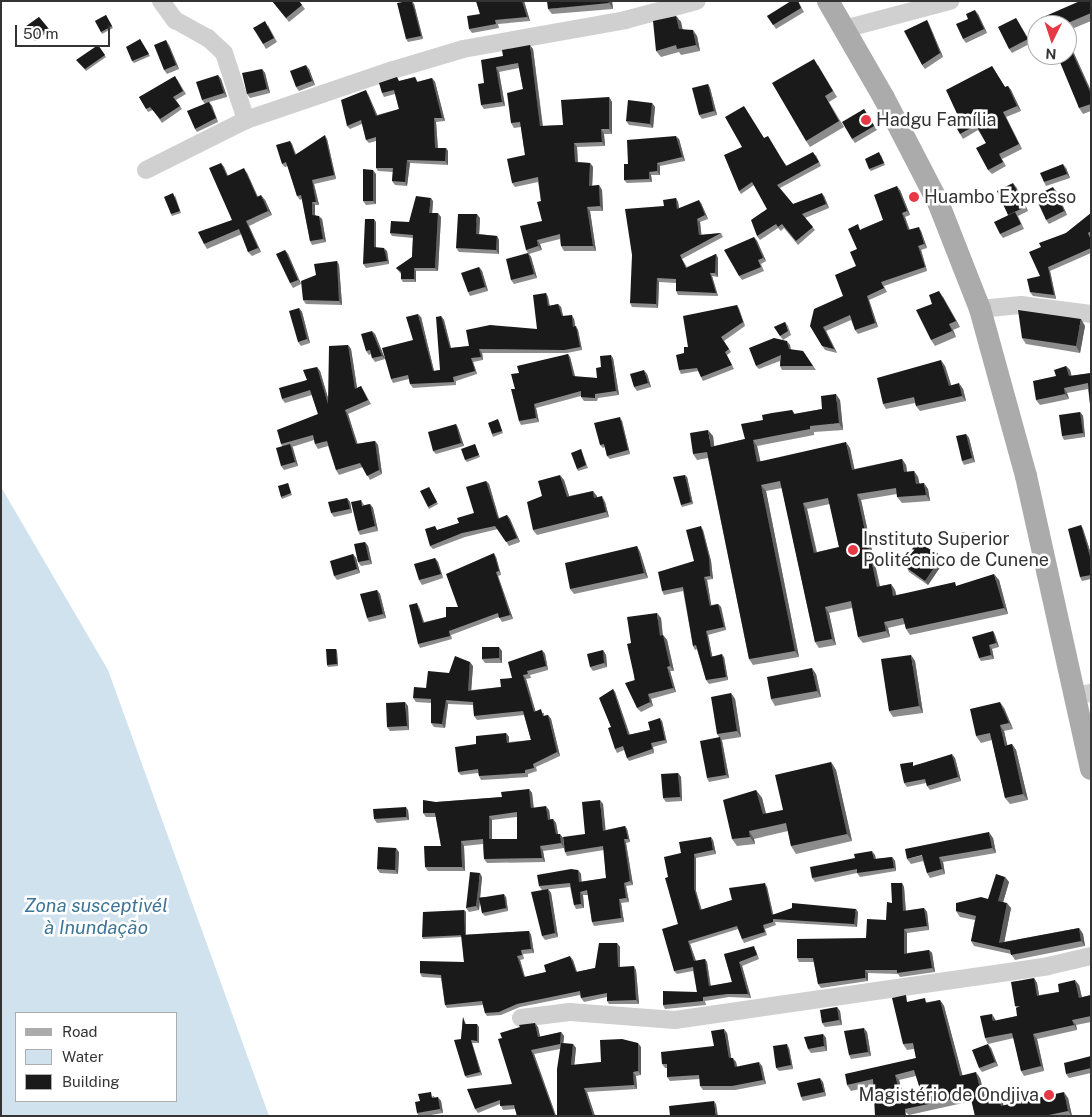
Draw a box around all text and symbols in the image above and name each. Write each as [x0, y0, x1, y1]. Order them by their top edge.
scale bar [18, 15, 112, 47]
north arrow [1027, 15, 1077, 65]
text: 50 m [23, 25, 58, 42]
text: N [1045, 46, 1057, 62]
place label: Hadgu Família [876, 109, 996, 131]
marker: Hadgu Família [860, 114, 872, 126]
place label: Huambo Expresso [924, 186, 1076, 208]
marker: Huambo Expresso [908, 191, 920, 203]
place label: Instituto Superior Politécnico de Cunene [863, 529, 1049, 572]
marker: Instituto Superior Politécnico de Cunene [847, 544, 859, 556]
water label: Zona susceptivél à Inundação [24, 895, 168, 939]
legend [15, 1012, 178, 1102]
text: Road [62, 1023, 98, 1040]
text: Water [62, 1048, 104, 1065]
text: Building [62, 1073, 120, 1090]
place label: Magistério de Ondjiva [858, 1084, 1039, 1106]
marker: Magistério de Ondjiva [1043, 1089, 1055, 1101]

